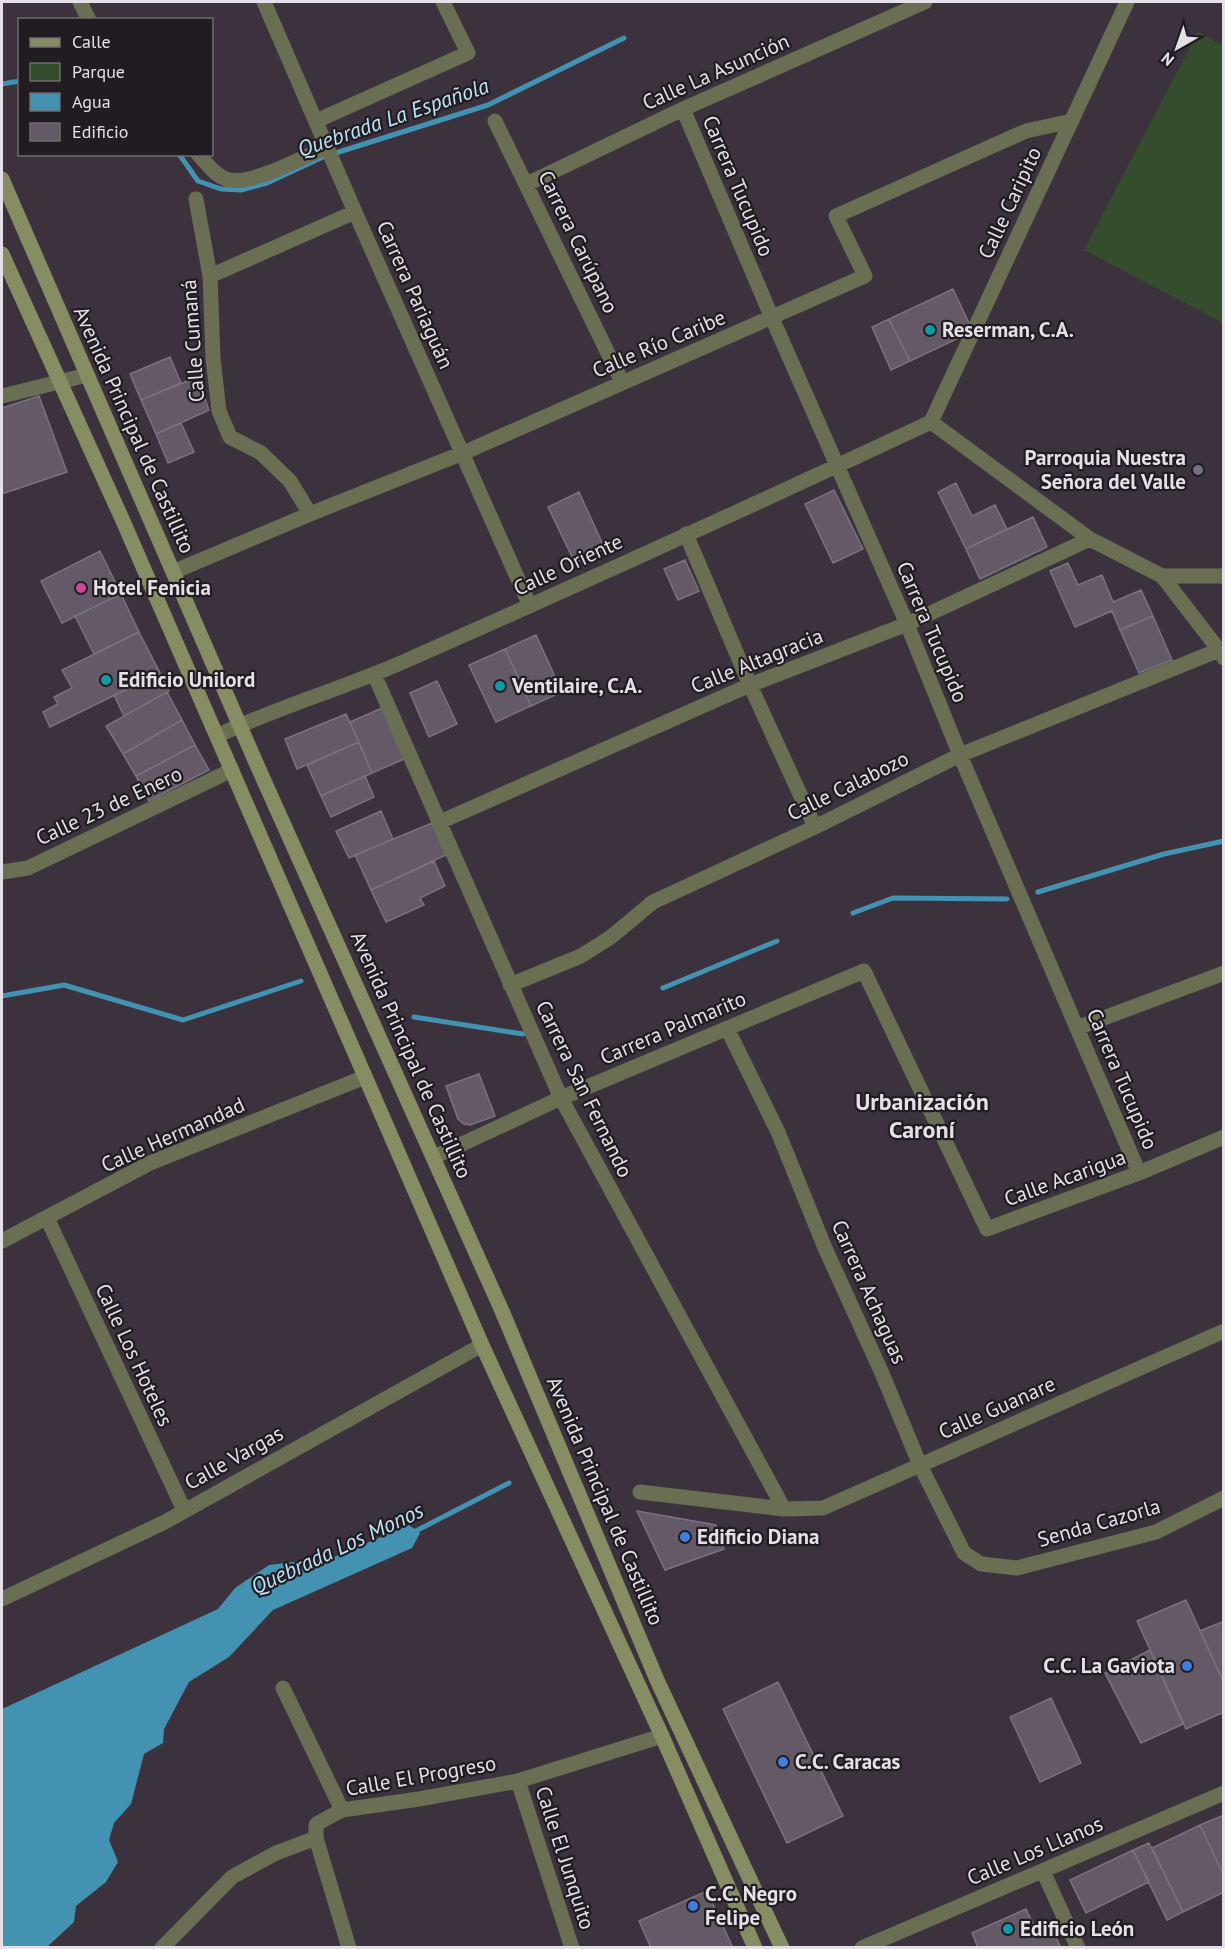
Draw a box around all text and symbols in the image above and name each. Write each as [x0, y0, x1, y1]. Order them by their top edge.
legend [18, 18, 213, 156]
north arrow [1147, 18, 1207, 78]
street label: Calle La Asunción [638, 27, 794, 116]
text: Calle [72, 30, 111, 53]
text: N [1157, 48, 1178, 71]
text: Parque [72, 60, 125, 83]
water label: Quebrada La Española [294, 71, 493, 163]
text: Agua [72, 90, 111, 113]
street label: Carrera Tucupido [697, 111, 780, 260]
text: Edificio [72, 120, 128, 143]
street label: Calle Caripito [972, 142, 1047, 263]
street label: Carrera Carúpano [532, 166, 625, 317]
street label: Carrera Pariaguán [371, 217, 460, 373]
street label: Calle Cumaná [175, 279, 210, 403]
street label: Avenida Principal de Castillito [68, 302, 201, 558]
street label: Calle Río Caribe [588, 303, 730, 384]
place label: Reserman, C.A. [942, 316, 1074, 343]
marker: Reserman, C.A. [923, 323, 937, 337]
place label: Parroquia Nuestra Señora del Valle [1024, 444, 1186, 495]
marker: Parroquia Nuestra Señora del Valle [1191, 463, 1205, 477]
street label: Calle Oriente [509, 527, 627, 602]
street label: Carrera Tucupido [891, 557, 974, 706]
place label: Hotel Fenicia [93, 574, 211, 601]
marker: Hotel Fenicia [74, 581, 88, 595]
street label: Calle Altagracia [687, 622, 827, 699]
place label: Edificio Unilord [118, 666, 255, 693]
place label: Ventilaire, C.A. [511, 672, 642, 699]
marker: Edificio Unilord [99, 673, 113, 687]
marker: Ventilaire, C.A. [493, 679, 507, 693]
street label: Calle Calabozo [783, 745, 913, 827]
street label: Calle 23 de Enero [31, 760, 186, 851]
street label: Avenida Principal de Castillito [345, 927, 478, 1183]
street label: Carrera Palmarito [596, 985, 750, 1070]
street label: Carrera San Fernando [530, 996, 639, 1182]
street label: Carrera Tucupido [1081, 1004, 1164, 1153]
district label: Urbanización Caroní [855, 1086, 989, 1145]
street label: Calle Hermandad [97, 1091, 249, 1178]
street label: Calle Acarigua [1000, 1143, 1129, 1212]
street label: Carrera Achaguas [826, 1216, 913, 1368]
street label: Calle Los Hoteles [90, 1279, 179, 1430]
street label: Calle Guanare [934, 1370, 1059, 1445]
street label: Avenida Principal de Castillito [541, 1372, 670, 1629]
street label: Calle Vargas [180, 1419, 288, 1496]
street label: Senda Cazorla [1034, 1492, 1163, 1553]
water label: Quebrada Los Monos [246, 1496, 428, 1600]
place label: Edificio Diana [697, 1523, 819, 1550]
marker: Edificio Diana [678, 1530, 692, 1544]
place label: C.C. La Gaviota [1043, 1652, 1175, 1679]
marker: C.C. La Gaviota [1180, 1659, 1194, 1673]
place label: C.C. Caracas [795, 1748, 901, 1775]
street label: Calle El Progreso [344, 1749, 498, 1802]
marker: C.C. Caracas [776, 1755, 790, 1769]
street label: Calle El Junquito [530, 1783, 601, 1933]
street label: Calle Los Llanos [963, 1810, 1107, 1891]
place label: C.C. Negro Felipe [705, 1880, 797, 1931]
marker: C.C. Negro Felipe [686, 1899, 700, 1913]
place label: Edificio León [1020, 1915, 1134, 1942]
marker: Edificio León [1001, 1922, 1015, 1936]

